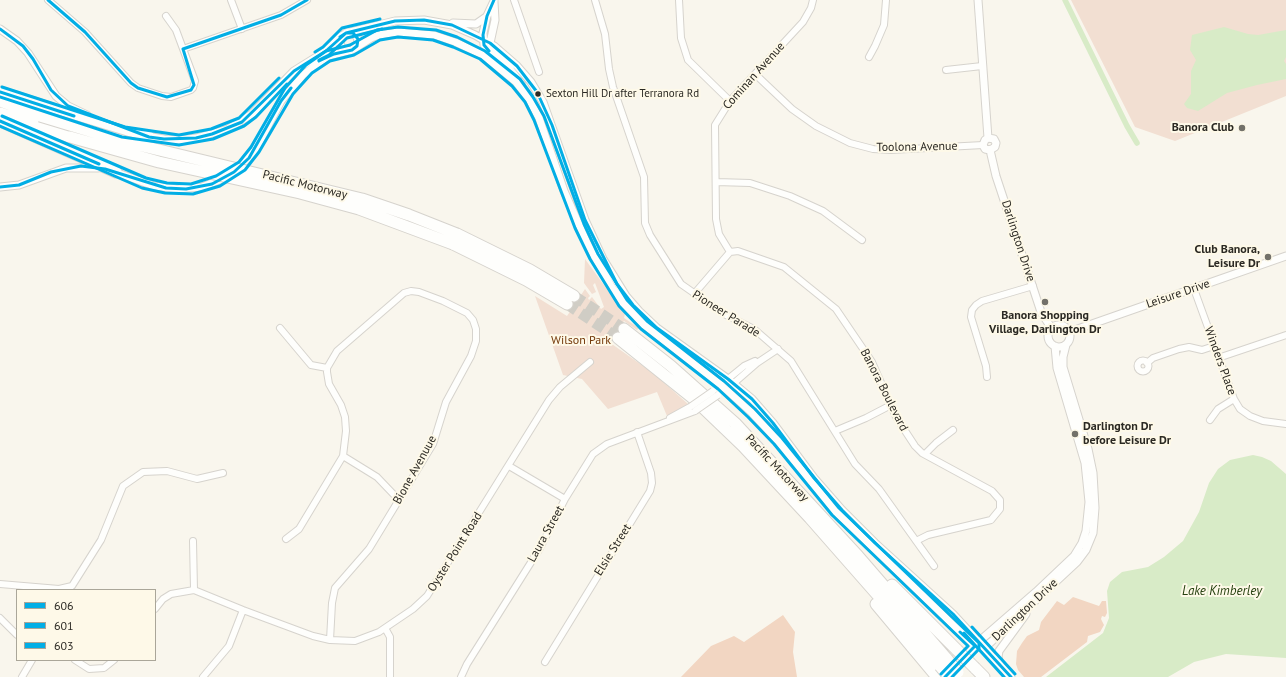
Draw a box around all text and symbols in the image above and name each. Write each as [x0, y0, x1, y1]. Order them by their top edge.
street label: Cominan Avenue [720, 39, 788, 113]
place label: Sexton Hill Dr after Terranora Rd [546, 87, 699, 101]
marker: Sexton Hill Dr after Terranora Rd [533, 89, 543, 99]
place label: Banora Club [1172, 121, 1234, 135]
marker: Banora Club [1237, 123, 1247, 133]
street label: Toolona Avenue [876, 139, 958, 155]
street label: Pacific Motorway [261, 168, 349, 202]
street label: Darlington Drive [998, 199, 1038, 283]
place label: Club Banora, Leisure Dr [1195, 243, 1260, 271]
marker: Club Banora, Leisure Dr [1263, 252, 1273, 262]
street label: Leisure Drive [1144, 276, 1212, 312]
street label: Pioneer Parade [689, 287, 763, 341]
marker: Banora Shopping Village, Darlington Dr [1040, 297, 1050, 307]
place label: Banora Shopping Village, Darlington Dr [989, 309, 1101, 337]
street label: Winders Place [1201, 325, 1239, 397]
park label: Wilson Park [551, 334, 611, 348]
street label: Banora Boulevard [857, 346, 911, 434]
place label: Darlington Dr before Leisure Dr [1083, 420, 1171, 448]
marker: Darlington Dr before Leisure Dr [1070, 429, 1080, 439]
street label: Pacific Motorway [742, 431, 812, 505]
street label: Bione Avenuue [390, 433, 440, 507]
street label: Laura Street [525, 503, 567, 565]
street label: Oyster Point Road [425, 510, 485, 594]
street label: Elsie Street [591, 522, 635, 578]
street label: Darlington Drive [989, 576, 1061, 644]
water label: Lake Kimberley [1182, 583, 1262, 599]
legend [16, 589, 156, 661]
text: 606 [54, 598, 74, 613]
text: 601 [54, 618, 74, 633]
text: 603 [54, 638, 74, 653]

